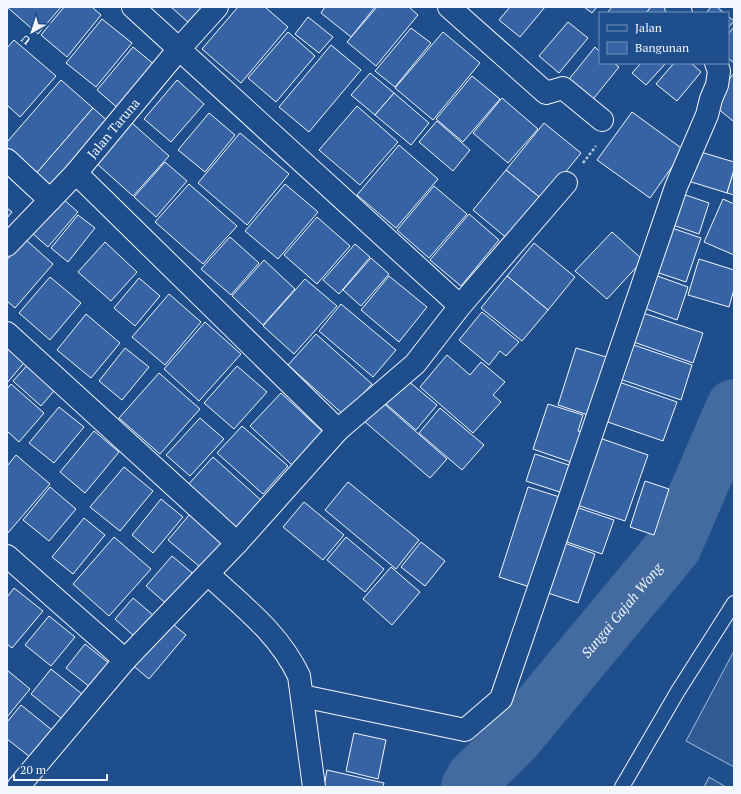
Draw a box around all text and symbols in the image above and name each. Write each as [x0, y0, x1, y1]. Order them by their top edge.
north arrow [12, 12, 52, 52]
legend [599, 12, 729, 64]
text: Jalan [635, 20, 662, 35]
text: U [18, 32, 33, 48]
text: Bangunan [635, 40, 689, 55]
street label: Jalan Taruna [83, 94, 144, 162]
water label: Sungai Gajah Wong [576, 557, 667, 661]
scale bar [14, 756, 107, 782]
text: 20 m [20, 762, 47, 777]

